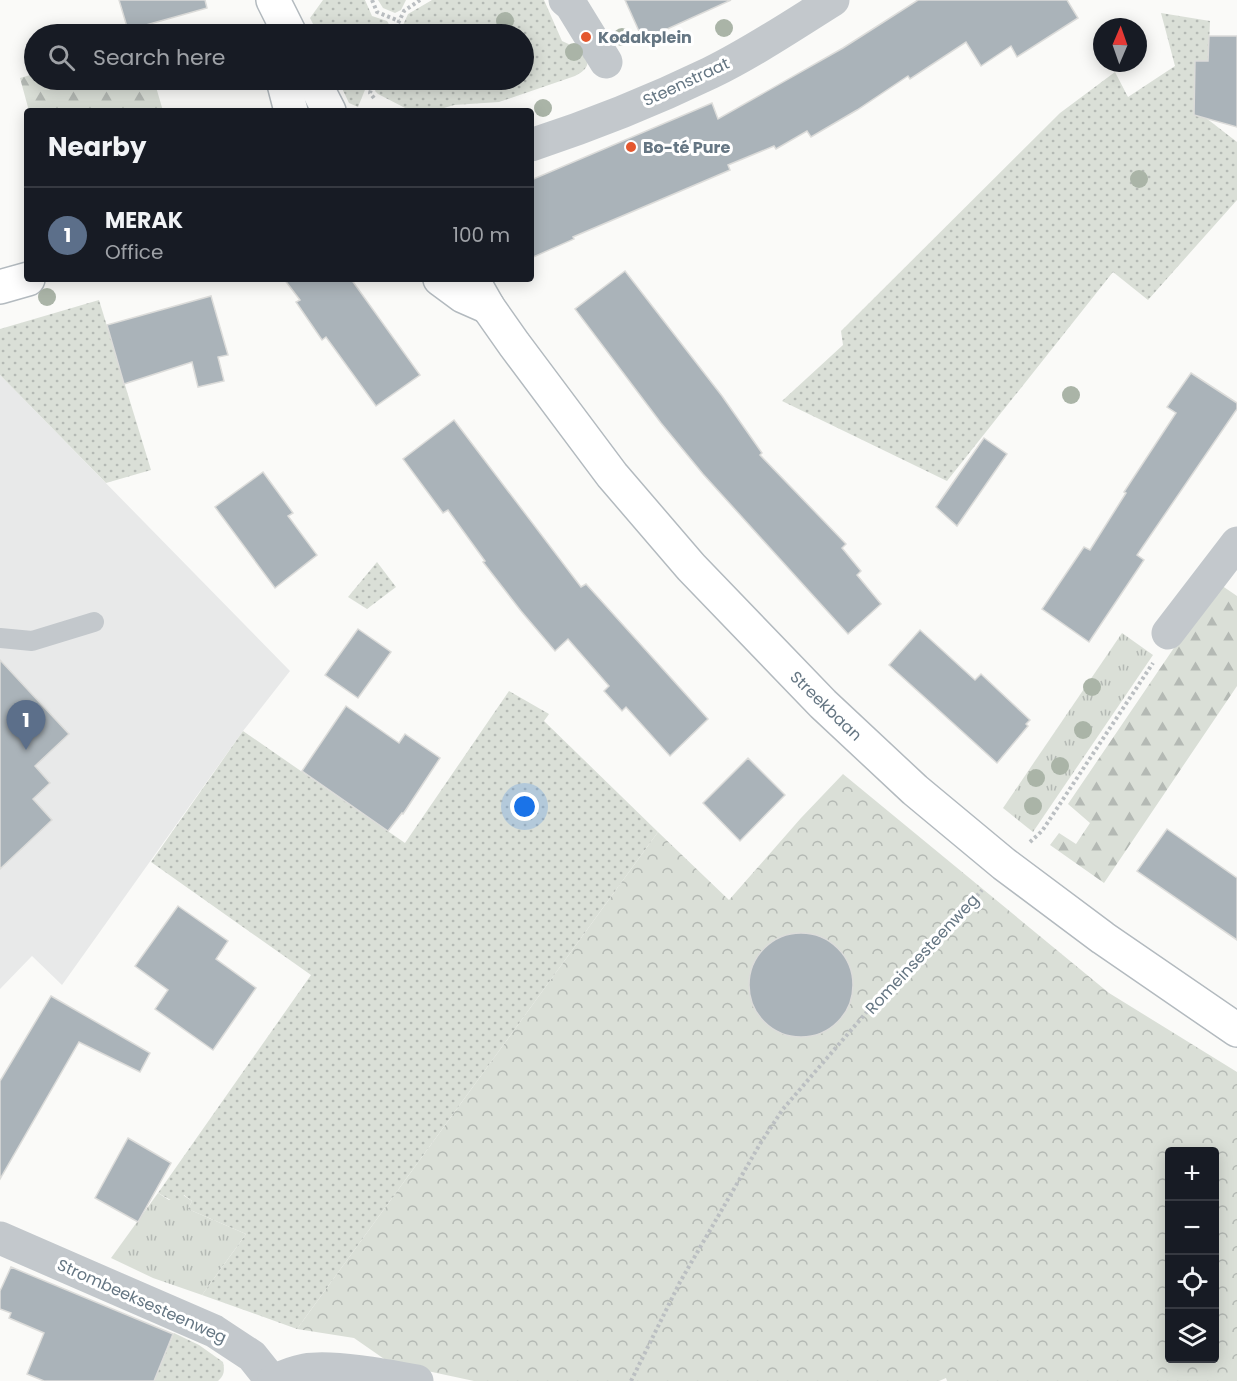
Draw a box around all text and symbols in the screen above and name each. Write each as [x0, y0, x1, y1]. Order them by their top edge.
north arrow [1093, 18, 1147, 72]
search box [24, 24, 534, 90]
place label: Kodakplein [598, 26, 692, 49]
marker: Kodakplein [579, 30, 593, 44]
icon: search [45, 41, 78, 74]
text: Search here [93, 42, 226, 73]
street label: Steenstraat [639, 52, 733, 112]
text: Nearby [48, 129, 146, 165]
place label: Bo-té Pure [643, 136, 730, 159]
marker: Bo-té Pure [624, 140, 638, 154]
text: MERAK [105, 205, 183, 236]
text: 1 [64, 221, 71, 249]
text: 100 m [453, 221, 510, 249]
text: Office [105, 238, 163, 266]
street label: Streekbaan [785, 666, 867, 746]
pin: 1 [6, 700, 46, 750]
your location [510, 792, 539, 821]
street label: Romeinsesteenweg [860, 889, 984, 1019]
map controls [1165, 1147, 1219, 1363]
button: + [1165, 1147, 1219, 1201]
button: − [1165, 1201, 1219, 1255]
street label: Strombeeksesteenweg [54, 1253, 230, 1349]
button: locate [1165, 1255, 1219, 1309]
button: layers [1165, 1309, 1219, 1363]

